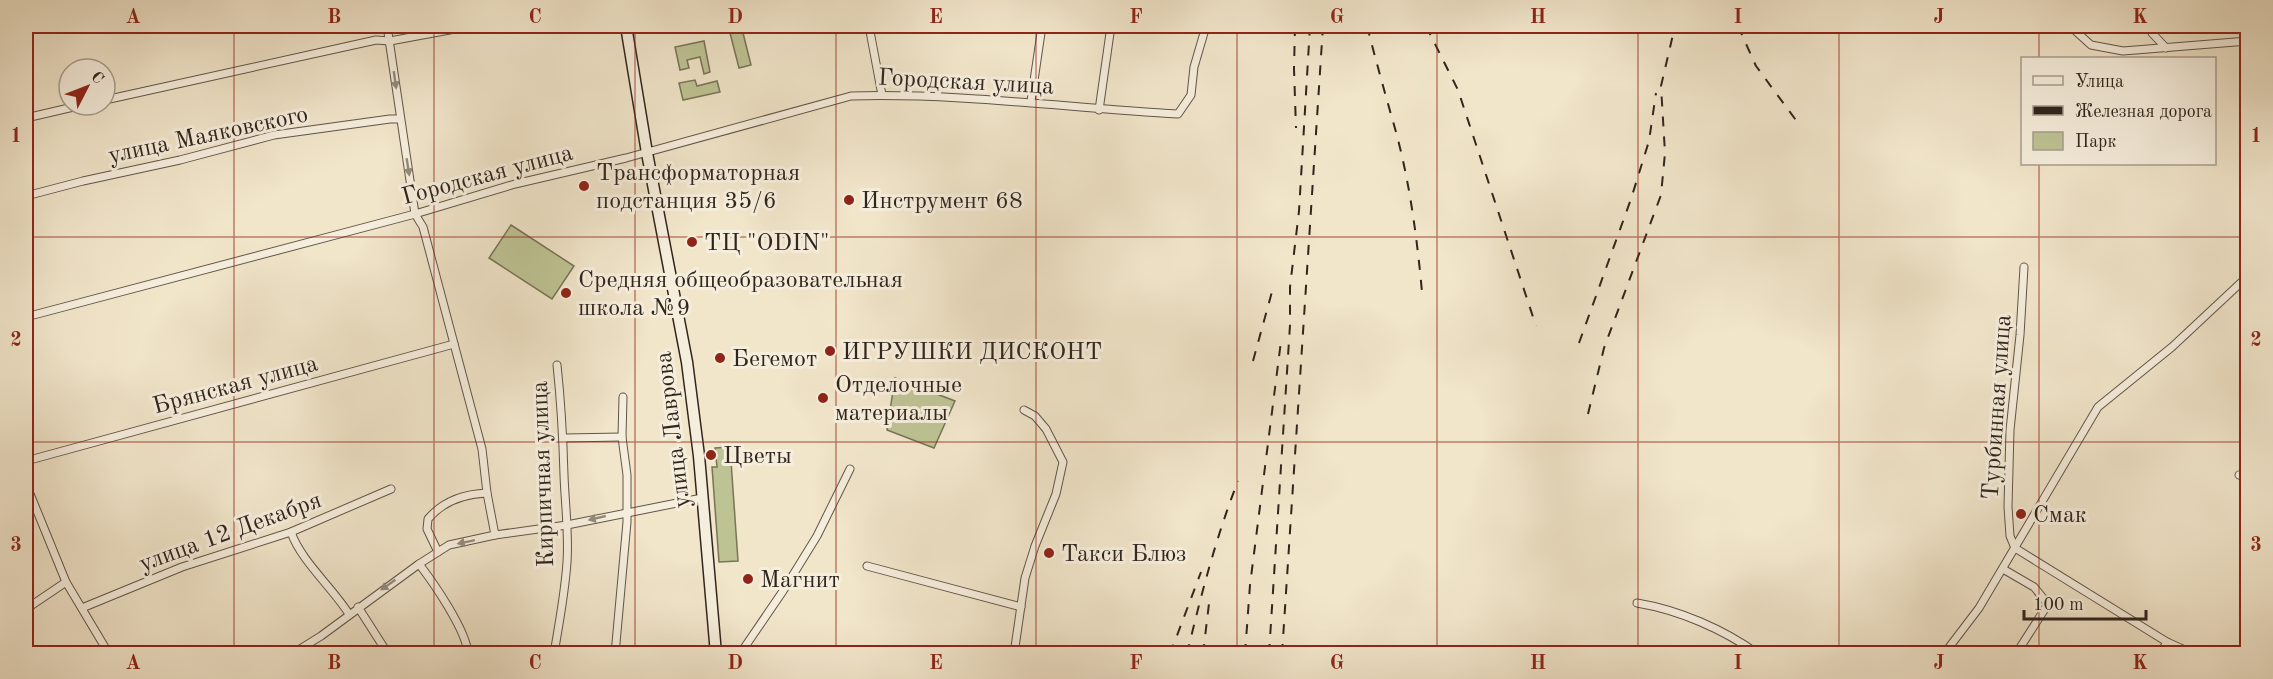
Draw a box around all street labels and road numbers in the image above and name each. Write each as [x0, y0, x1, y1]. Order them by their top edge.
street label: Городская улица [877, 66, 1055, 100]
street label: улица Маяковского [106, 103, 310, 169]
street label: Городская улица [399, 142, 576, 210]
street label: Турбинная улица [1980, 313, 2016, 501]
street label: улица Лаврова [652, 350, 696, 510]
street label: Брянская улица [150, 352, 321, 420]
street label: Кирпичная улица [529, 380, 559, 568]
street label: улица 12 Декабря [136, 489, 325, 577]

